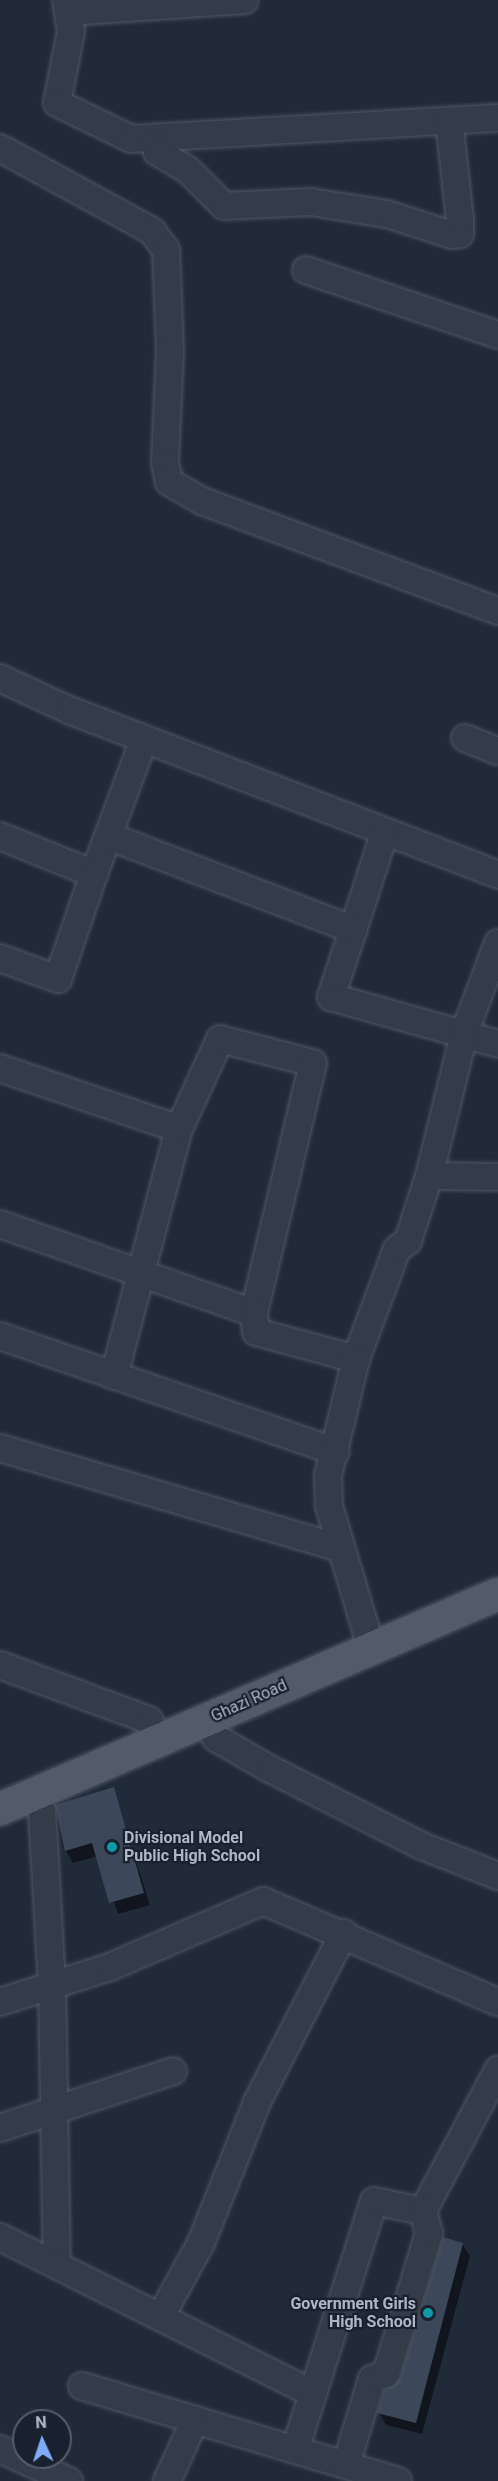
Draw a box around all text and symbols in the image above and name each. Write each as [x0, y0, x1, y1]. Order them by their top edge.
street label: Ghazi Road [208, 1676, 290, 1726]
place label: Divisional Model Public High School [124, 1828, 260, 1866]
marker: Divisional Model Public High School [105, 1840, 119, 1854]
place label: Government Girls High School [290, 2294, 416, 2332]
marker: Government Girls High School [421, 2306, 435, 2320]
north arrow [12, 2409, 72, 2469]
text: N [35, 2413, 47, 2432]

